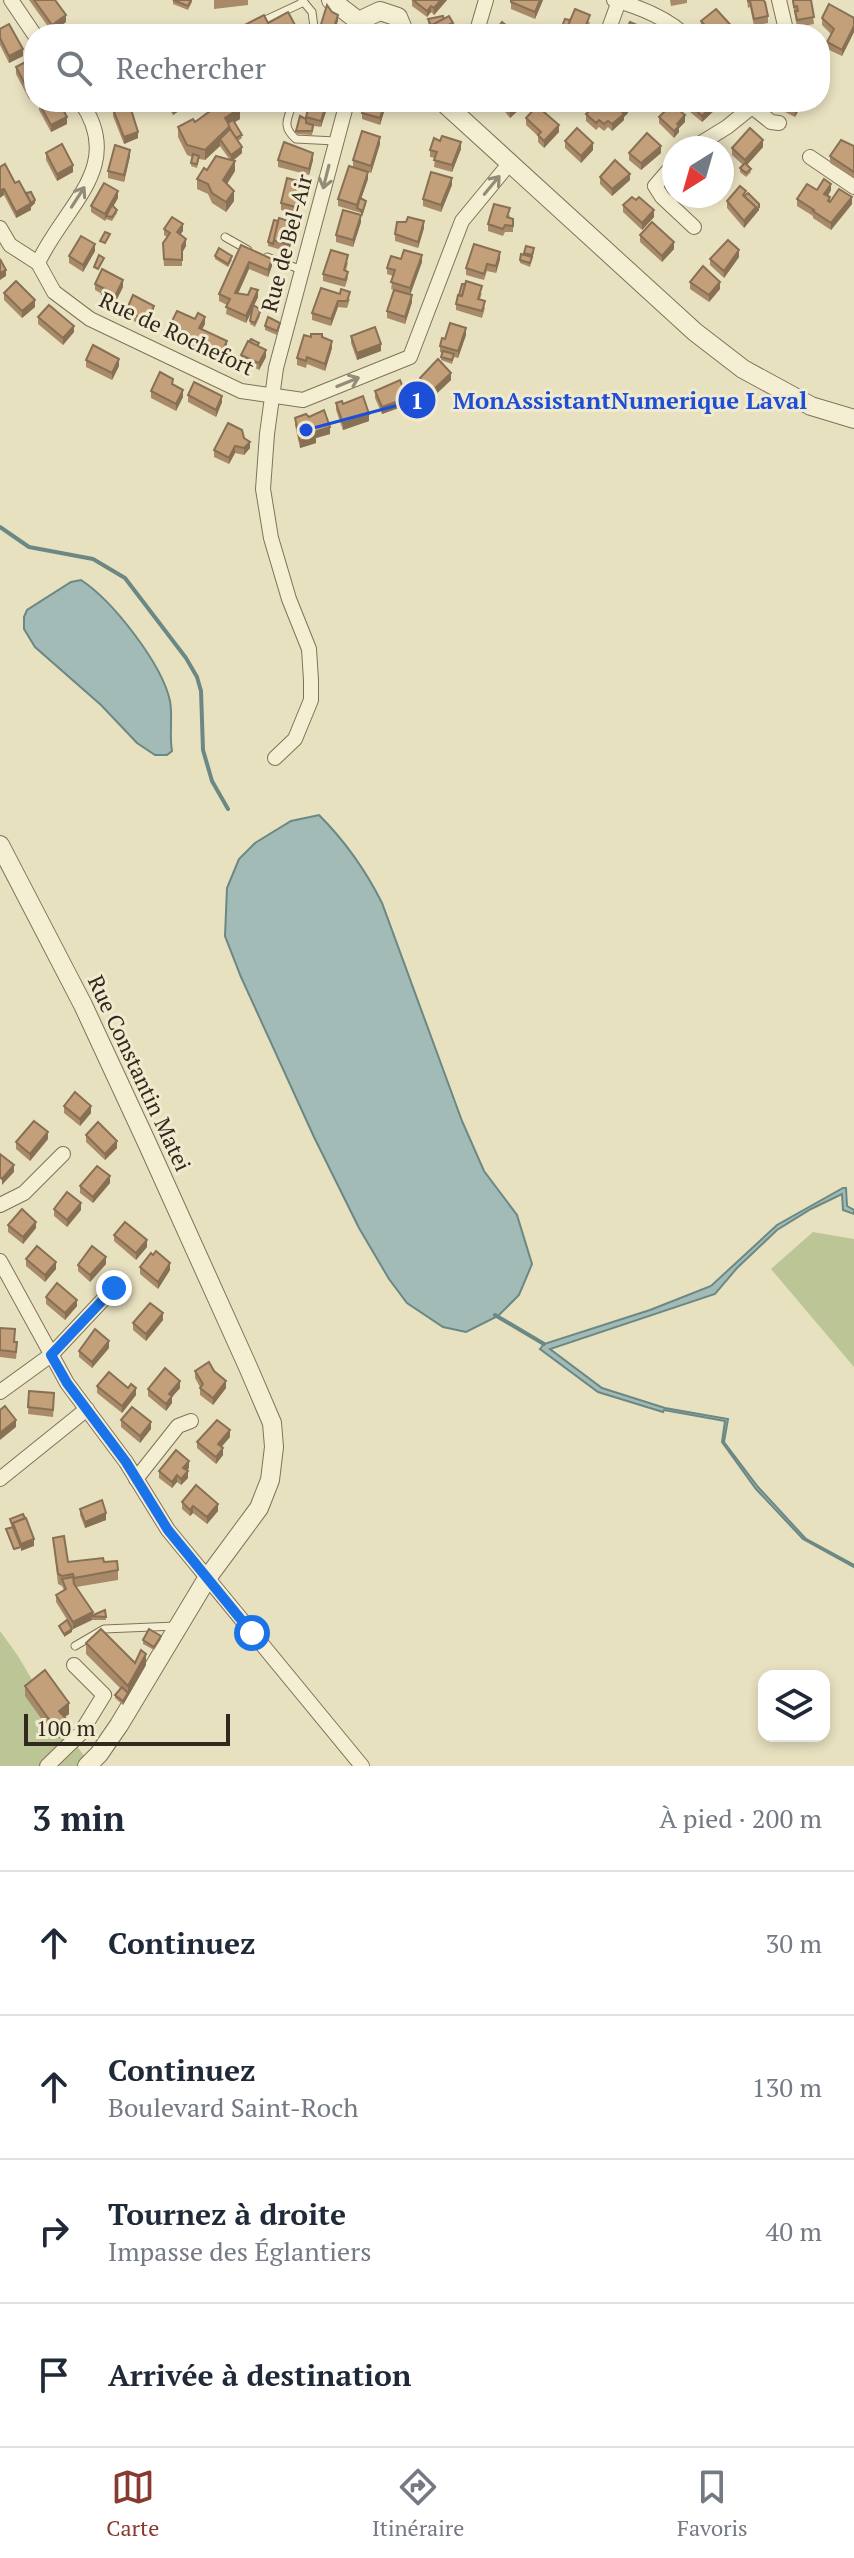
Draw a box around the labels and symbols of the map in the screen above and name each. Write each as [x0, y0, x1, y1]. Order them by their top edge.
north arrow [662, 136, 734, 208]
one-way arrow [318, 164, 333, 189]
street label: Rue de Bel-Air [254, 170, 318, 315]
one-way arrow [483, 175, 501, 195]
one-way arrow [70, 186, 86, 208]
street label: Rue de Rochefort [95, 284, 259, 382]
one-way arrow [335, 374, 360, 388]
callout: MonAssistantNumerique Laval [397, 376, 824, 424]
text: 1 [410, 384, 424, 416]
text: MonAssistantNumerique Laval [453, 384, 807, 416]
street label: Rue Constantin Matei [82, 970, 198, 1176]
route end [96, 1270, 132, 1306]
route start [234, 1615, 270, 1651]
scale bar [24, 1710, 230, 1746]

